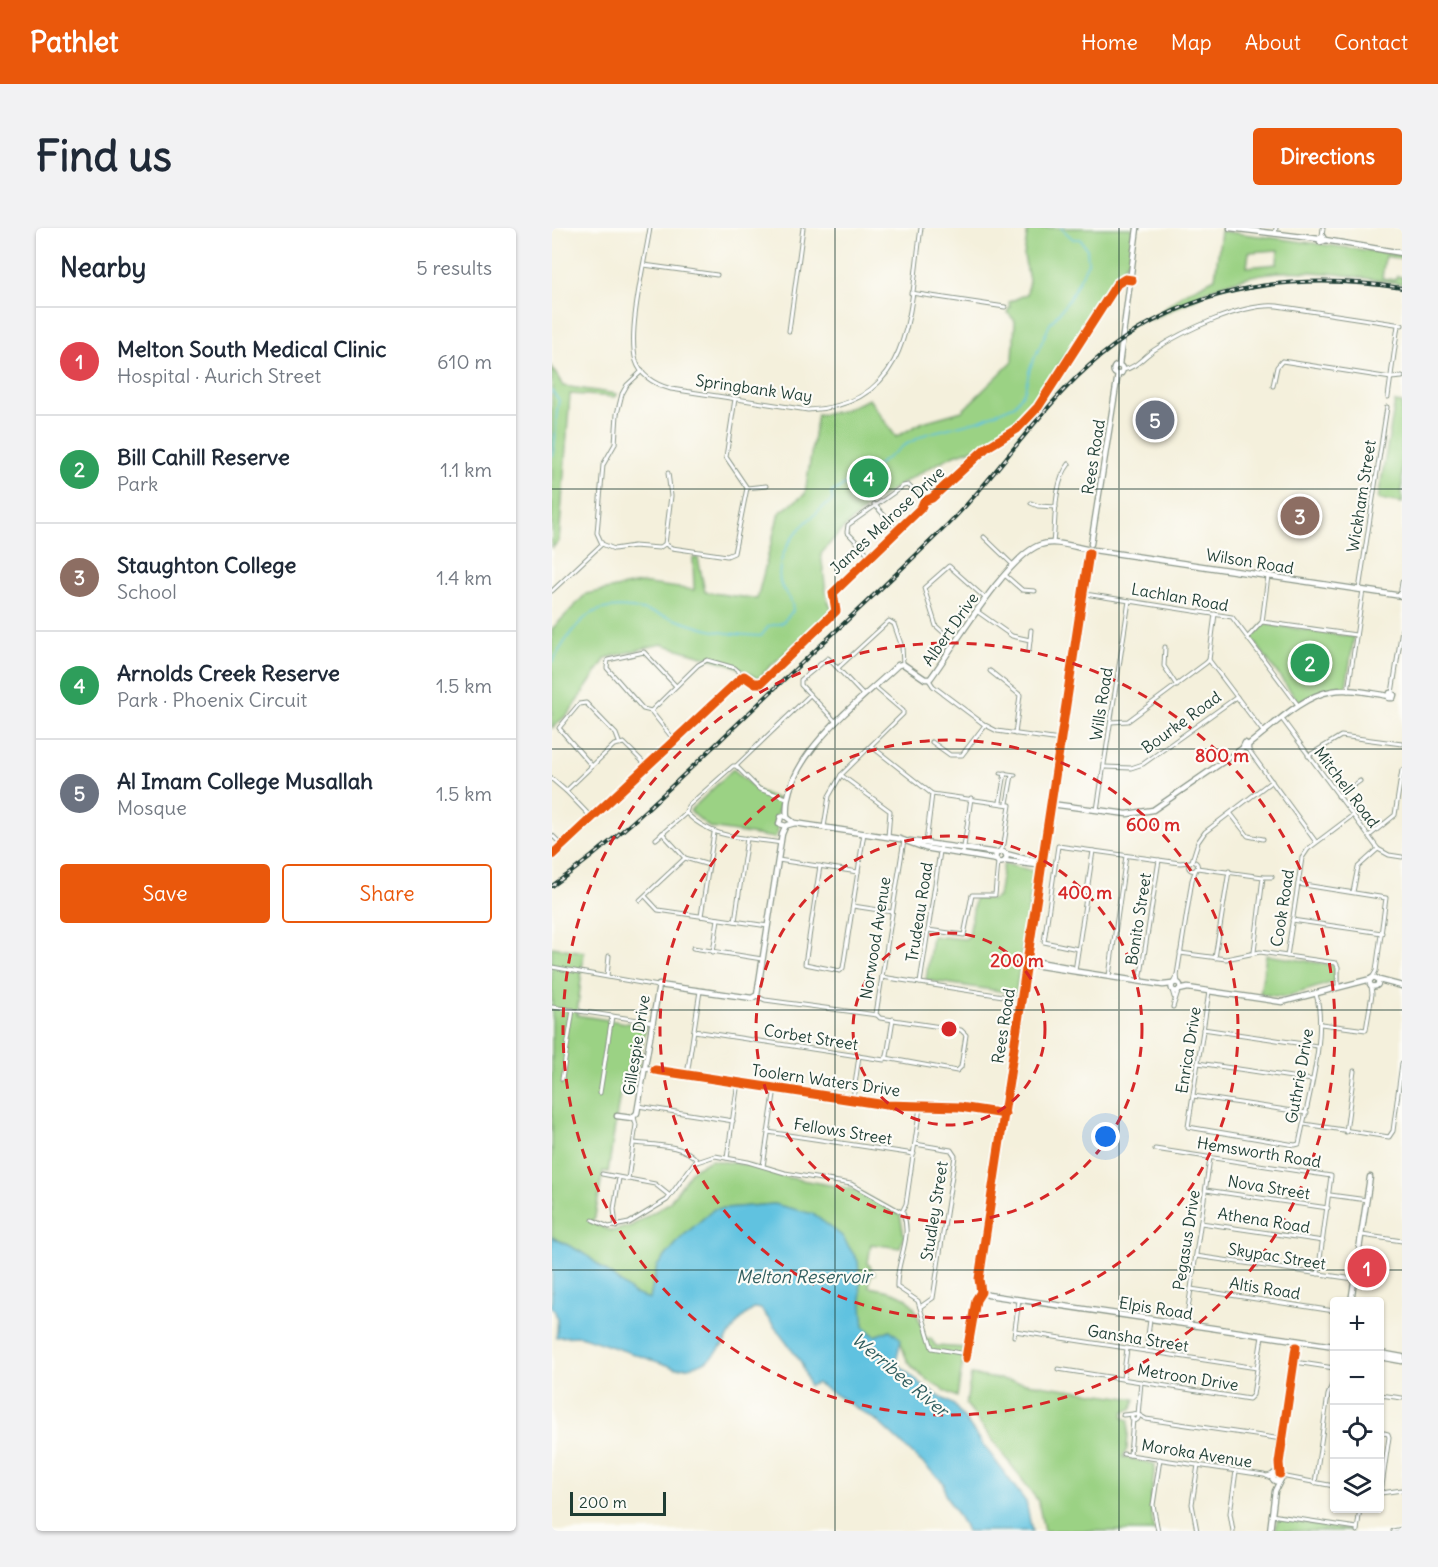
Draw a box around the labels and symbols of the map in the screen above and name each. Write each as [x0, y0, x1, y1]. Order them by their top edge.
street label: Springbank Way [694, 370, 814, 406]
pin: 5 [1136, 398, 1174, 442]
street label: Rees Road [1077, 418, 1109, 496]
street label: Wickham Street [1342, 438, 1380, 554]
pin: 4 [850, 456, 888, 500]
street label: James Melrose Drive [826, 462, 948, 578]
pin: 3 [1280, 494, 1320, 538]
street label: Wilson Road [1205, 544, 1295, 578]
street label: Lachlan Road [1130, 579, 1230, 615]
street label: Albert Drive [917, 588, 983, 670]
pin: 2 [1290, 640, 1329, 686]
street label: Wills Road [1085, 666, 1117, 742]
street label: Bourke Road [1137, 686, 1225, 758]
street label: Mitchell Road [1310, 742, 1384, 832]
text: 800 m [1195, 744, 1249, 767]
text: 600 m [1126, 813, 1180, 836]
street label: Trudeau Road [901, 861, 937, 963]
street label: Cook Road [1266, 868, 1298, 948]
street label: Bonito Street [1121, 871, 1155, 967]
street label: Norwood Avenue [855, 875, 895, 1001]
text: 400 m [1058, 881, 1112, 904]
text: 200 m [990, 949, 1044, 972]
street label: Rees Road [987, 987, 1019, 1065]
street label: Gillespie Drive [618, 993, 654, 1097]
street label: Enrica Drive [1171, 1005, 1205, 1095]
centre of rings [939, 1019, 959, 1039]
street label: Corbet Street [762, 1020, 860, 1054]
street label: Guthrie Drive [1281, 1027, 1317, 1125]
street label: Toolern Waters Drive [751, 1060, 901, 1100]
street label: Fellows Street [792, 1113, 894, 1149]
your location [1091, 1122, 1120, 1151]
street label: Hemsworth Road [1196, 1132, 1322, 1172]
street label: Studley Street [916, 1159, 952, 1262]
street label: Nova Street [1226, 1171, 1312, 1203]
street label: Pegasus Drive [1168, 1188, 1204, 1292]
street label: Athena Road [1216, 1203, 1312, 1237]
street label: Skypac Street [1227, 1238, 1328, 1274]
pin: 1 [1348, 1246, 1386, 1290]
water label: Melton Reservoir [736, 1265, 874, 1288]
street label: Altis Road [1228, 1273, 1302, 1303]
street label: Elpis Road [1118, 1292, 1194, 1324]
street label: Gansha Street [1086, 1320, 1191, 1356]
water label: Werribee River [847, 1328, 955, 1423]
street label: Metroon Drive [1136, 1359, 1240, 1395]
street label: Moroka Avenue [1140, 1434, 1254, 1472]
scale bar [570, 1489, 666, 1516]

